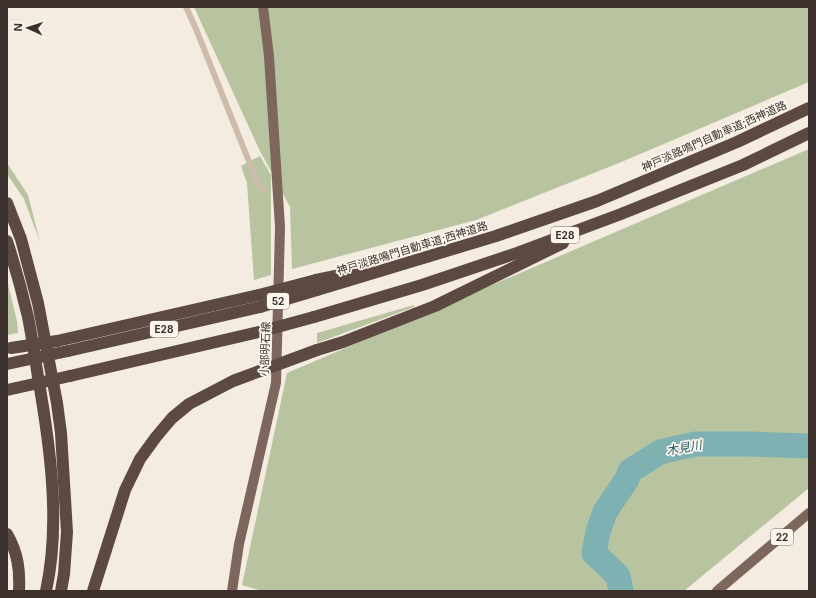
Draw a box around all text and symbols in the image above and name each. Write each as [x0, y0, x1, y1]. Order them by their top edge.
north arrow [8, 8, 48, 48]
text: N [11, 23, 25, 32]
street label: 神戸淡路鳴門自動車道;西神道路 [639, 98, 789, 174]
street label: 神戸淡路鳴門自動車道;西神道路 [335, 218, 489, 278]
road number: E28 [551, 227, 579, 243]
road number: 52 [267, 293, 289, 309]
road number: E28 [150, 321, 178, 337]
street label: 小部明石線 [257, 321, 273, 377]
water label: 木見川 [665, 437, 705, 458]
road number: 22 [771, 529, 793, 545]

